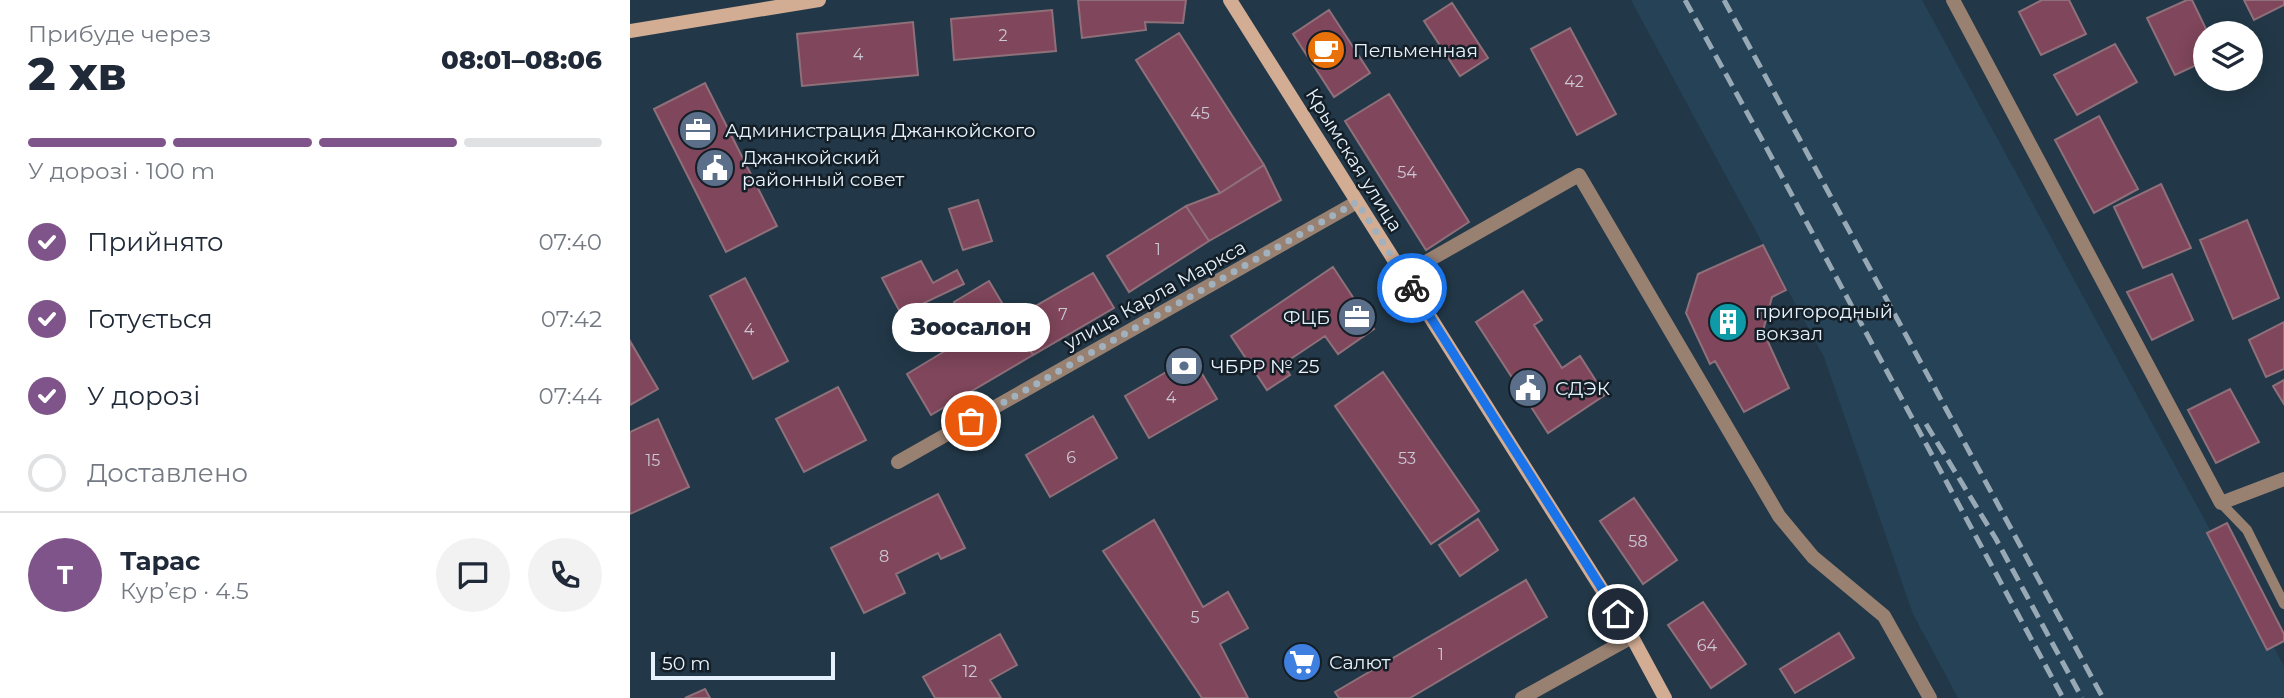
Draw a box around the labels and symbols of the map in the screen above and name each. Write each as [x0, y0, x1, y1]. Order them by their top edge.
house number: 2 [998, 26, 1008, 45]
cafe icon: Пельменная [1305, 29, 1347, 71]
place label: Пельменная [1353, 39, 1478, 62]
house number: 4 [853, 45, 864, 64]
house number: 42 [1564, 72, 1584, 91]
street label: Крымская улица [1301, 84, 1407, 236]
house number: 45 [1190, 104, 1210, 123]
office icon: Администрация Джанкойского [677, 109, 719, 151]
place label: Администрация Джанкойского [725, 119, 1036, 142]
place label: Джанкойский районный совет [742, 146, 904, 191]
public building icon: Джанкойский районный совет [694, 147, 736, 189]
house number: 54 [1397, 163, 1417, 182]
street label: улица Карла Маркса [1059, 235, 1250, 355]
house number: 1 [1155, 240, 1161, 259]
courier [1377, 253, 1447, 323]
office icon: ФЦБ [1336, 296, 1378, 338]
place label: пригородный вокзал [1755, 300, 1893, 345]
building icon: пригородный вокзал [1707, 301, 1749, 343]
callout: Зоосалон [892, 302, 1050, 351]
house number: 7 [1058, 305, 1068, 324]
place label: ФЦБ [1283, 306, 1330, 329]
house number: 4 [744, 320, 755, 339]
bank icon: ЧБРР № 25 [1163, 345, 1205, 387]
place label: ЧБРР № 25 [1211, 355, 1320, 378]
public building icon: СДЭК [1507, 367, 1549, 409]
place label: СДЭК [1555, 377, 1610, 400]
house number: 4 [1166, 388, 1177, 407]
pin [941, 391, 1001, 451]
house number: 6 [1066, 448, 1076, 467]
house number: 53 [1398, 449, 1416, 468]
house number: 15 [646, 451, 660, 470]
house number: 58 [1628, 532, 1648, 551]
house number: 8 [879, 547, 889, 566]
pin [1588, 584, 1648, 644]
house number: 5 [1190, 608, 1200, 627]
house number: 64 [1697, 636, 1718, 655]
supermarket icon: Салют [1281, 641, 1323, 683]
house number: 1 [1438, 645, 1444, 664]
scale bar [651, 649, 835, 681]
place label: Салют [1329, 651, 1391, 674]
house number: 12 [963, 662, 977, 681]

